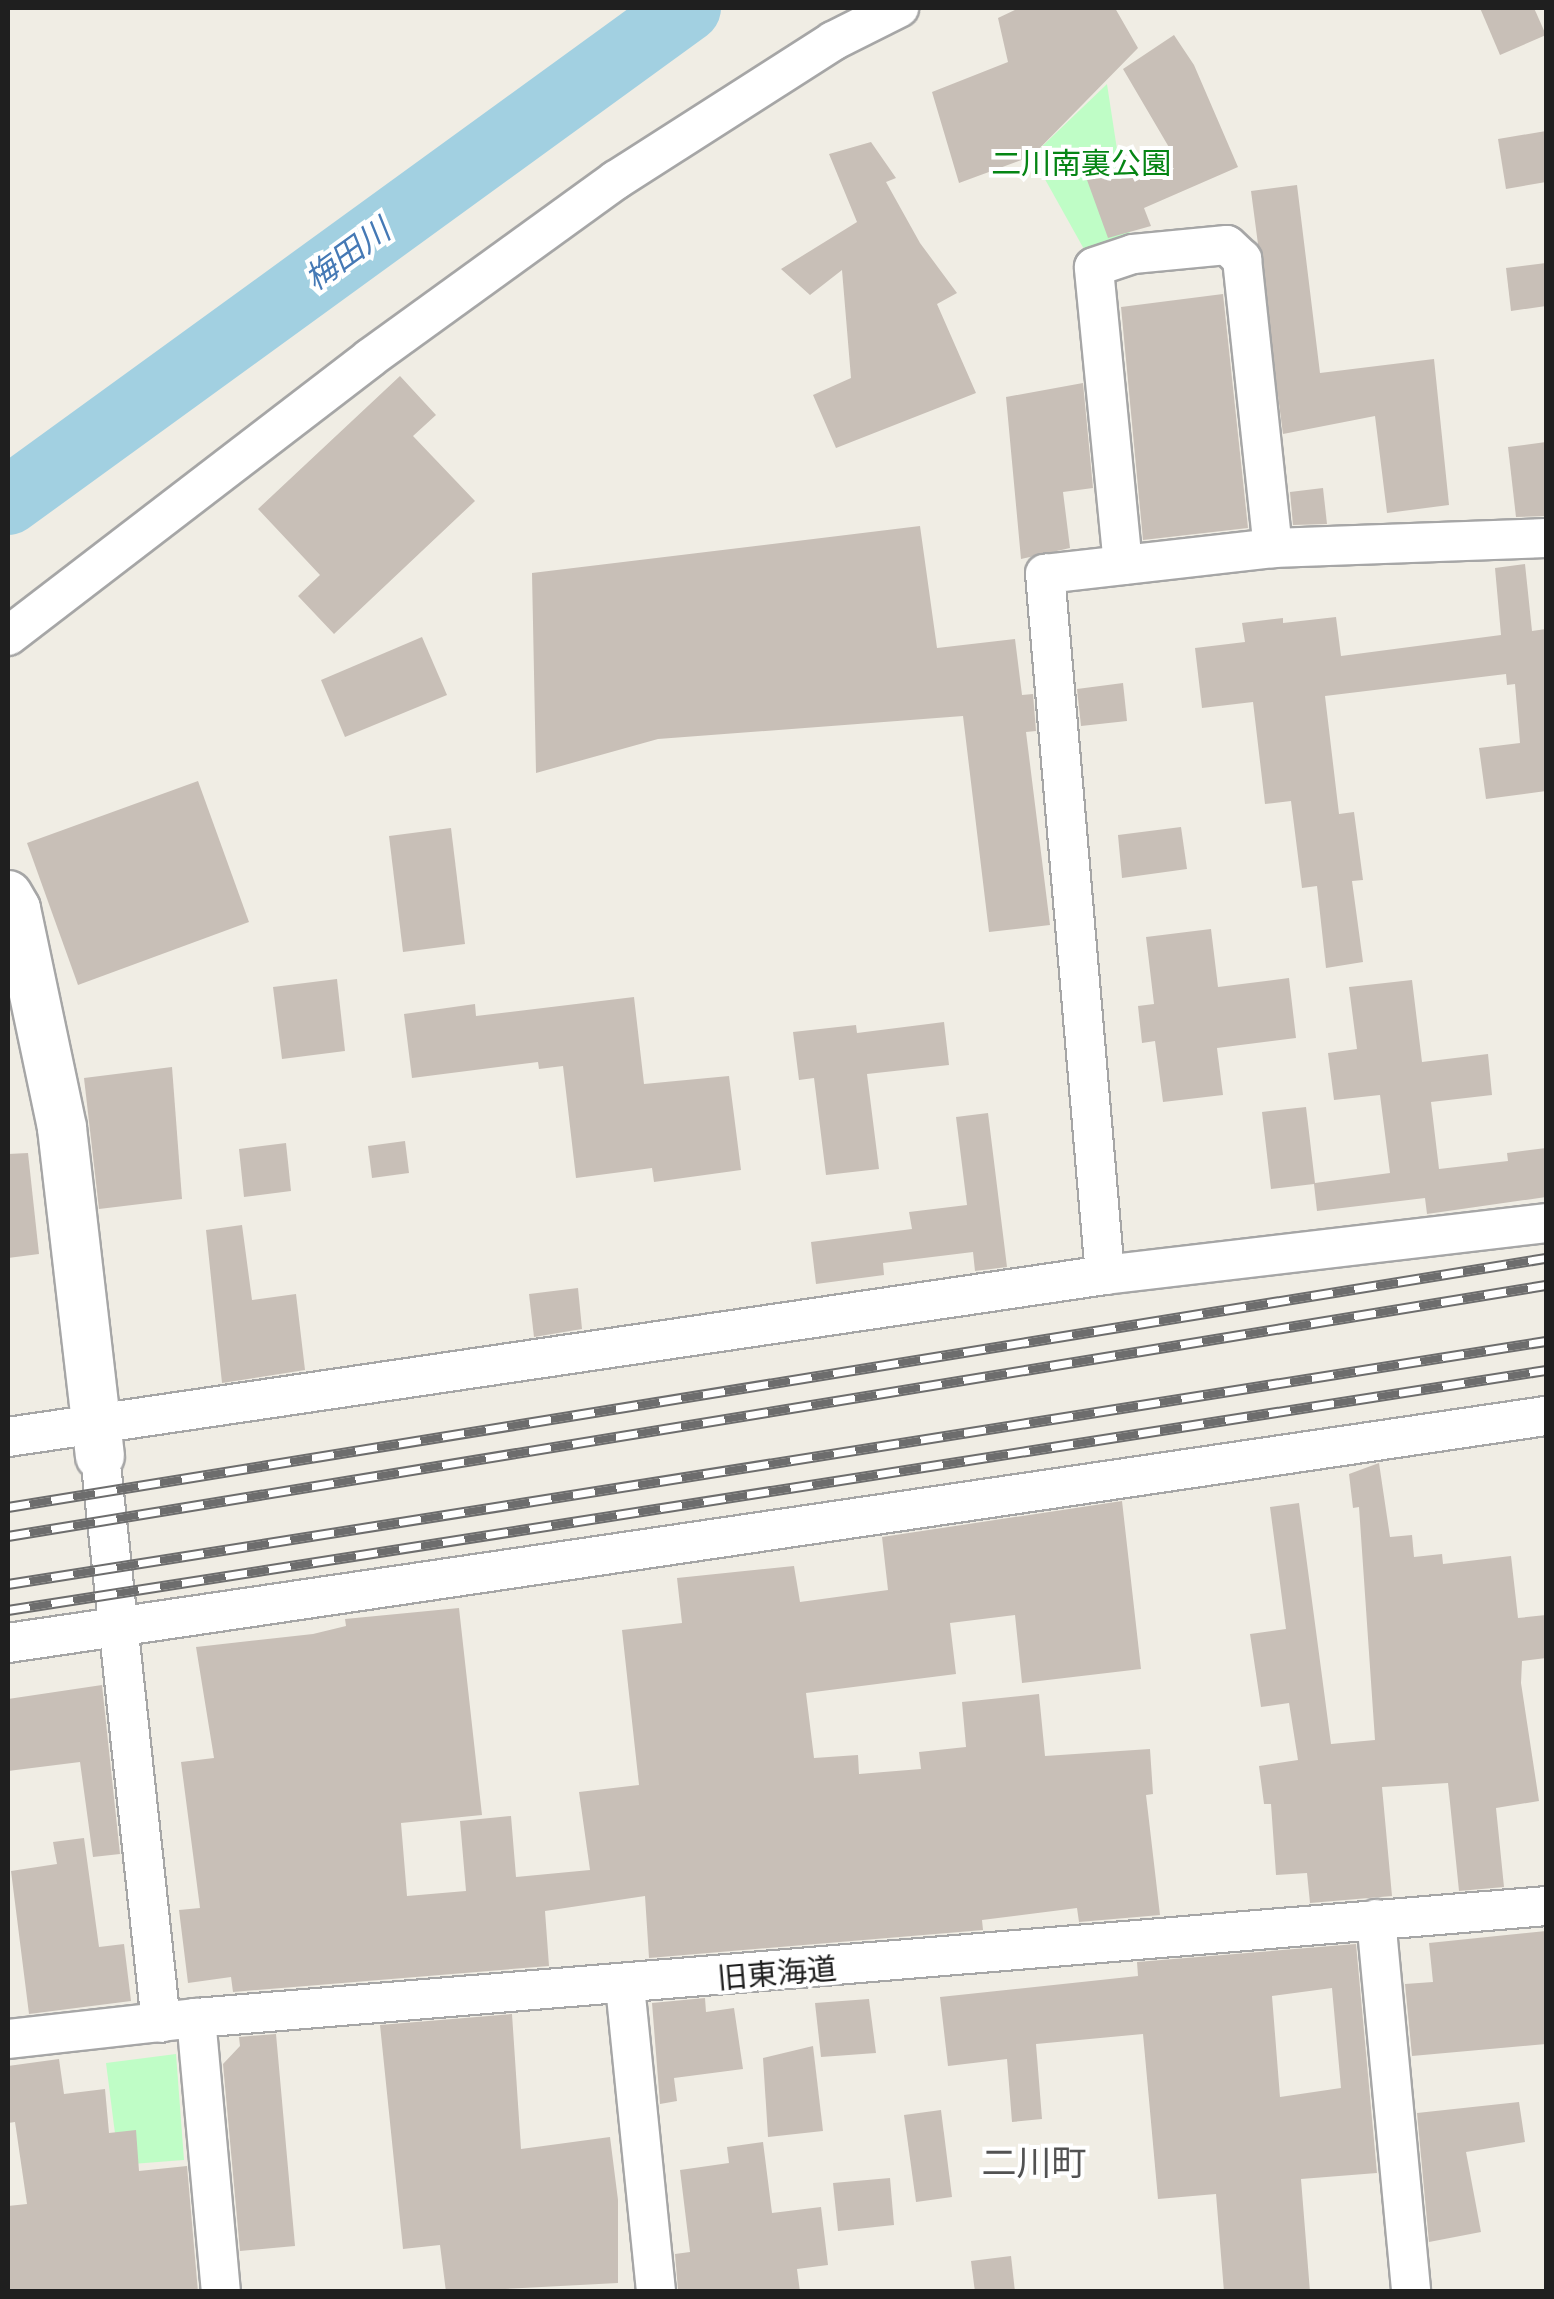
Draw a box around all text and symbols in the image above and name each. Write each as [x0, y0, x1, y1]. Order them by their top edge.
park label: 二川南裏公園 [991, 145, 1171, 181]
water label: 梅田川 [297, 210, 397, 298]
street label: 旧東海道 [716, 1950, 838, 1996]
district label: 二川町 [982, 2141, 1086, 2183]

